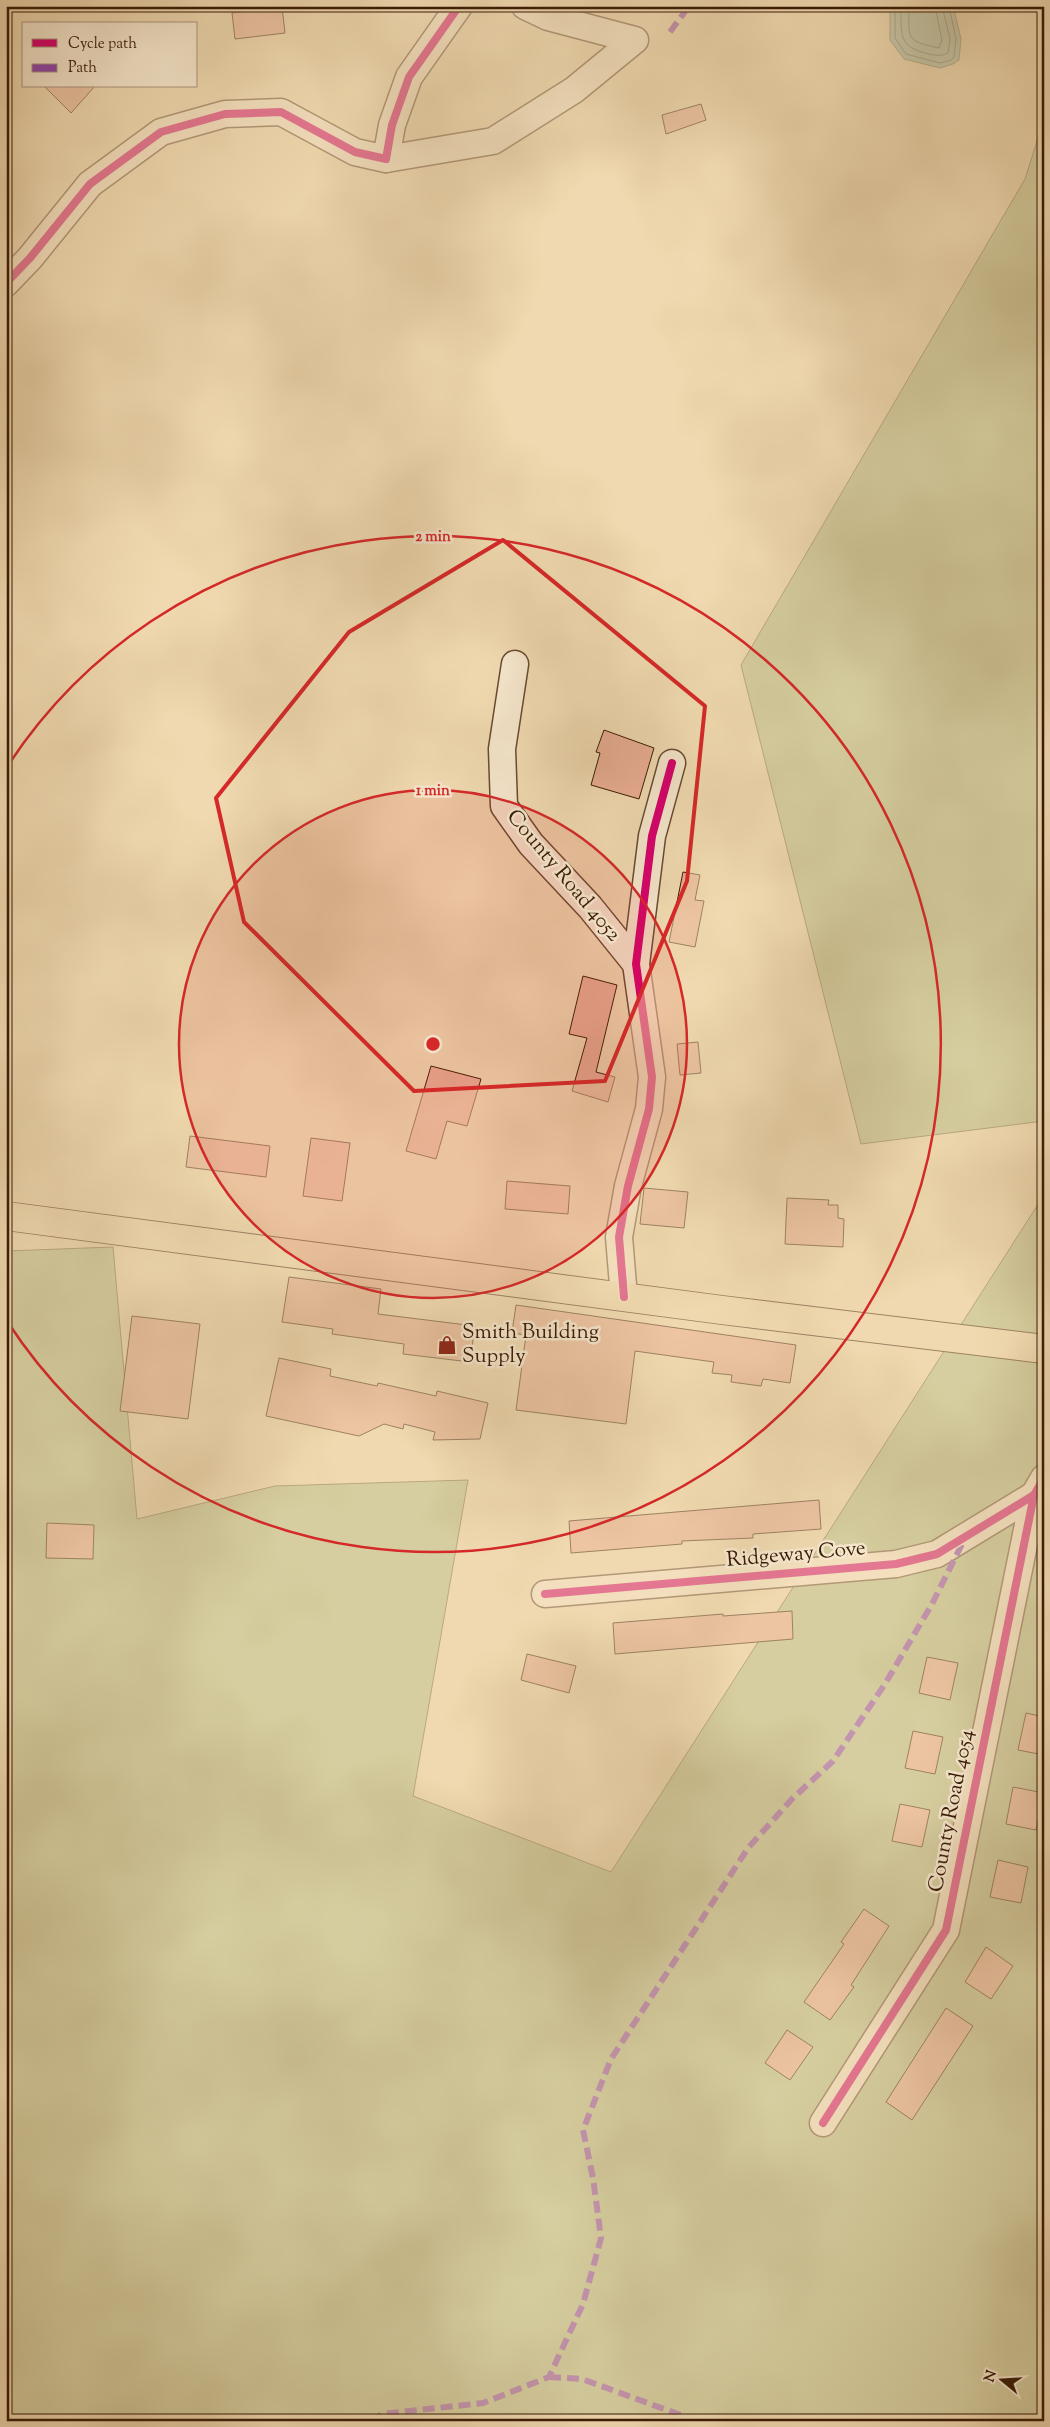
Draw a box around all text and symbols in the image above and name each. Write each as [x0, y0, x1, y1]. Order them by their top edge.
legend [22, 22, 198, 88]
text: Cycle path [68, 34, 137, 55]
text: Path [68, 58, 97, 79]
text: 2 min [415, 527, 451, 548]
text: 1 min [416, 781, 450, 802]
street label: County Road 4052 [499, 803, 627, 949]
centre of rings [424, 1035, 442, 1053]
place label: Smith Building Supply [462, 1318, 599, 1372]
shop icon: Smith Building Supply [436, 1334, 458, 1356]
street label: Ridgeway Cove [725, 1534, 867, 1576]
street label: County Road 4054 [922, 1727, 982, 1895]
north arrow [978, 2354, 1028, 2404]
text: N [980, 2368, 1003, 2385]

